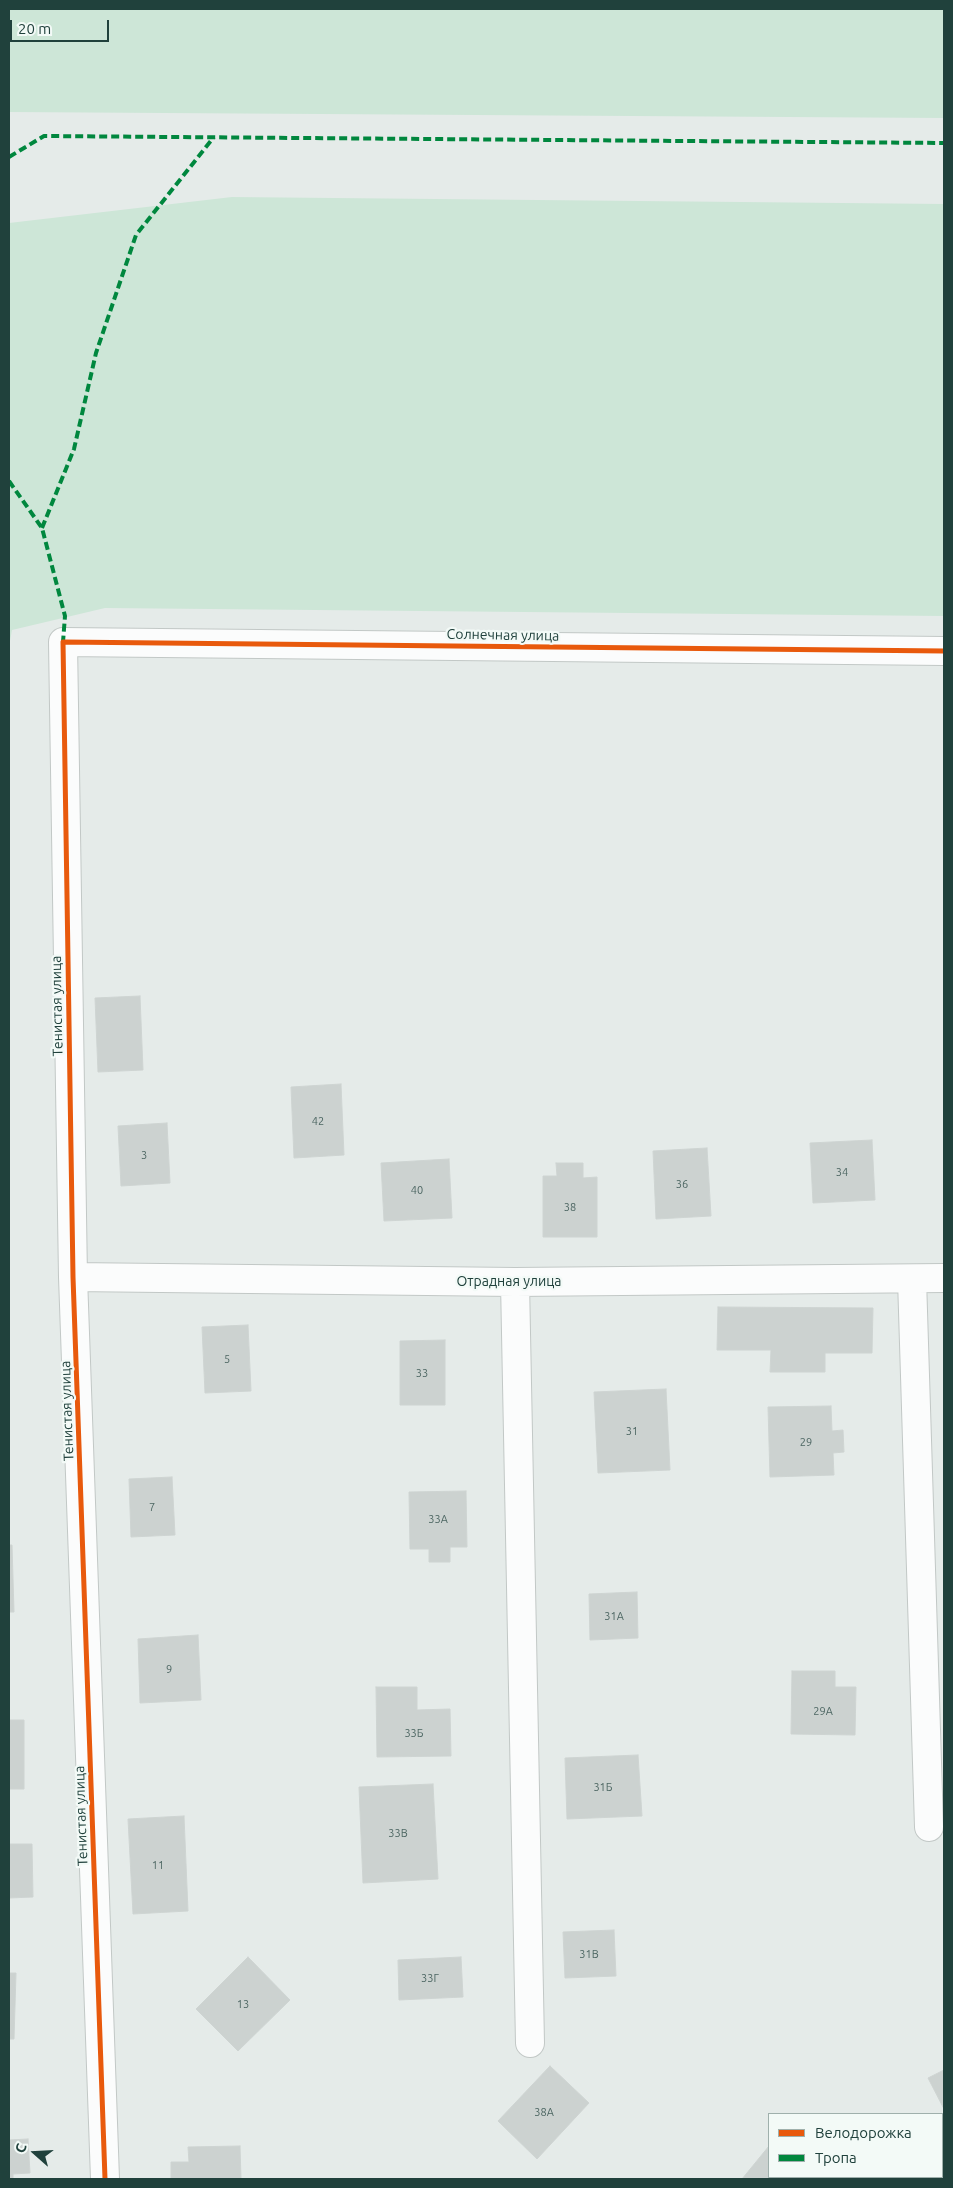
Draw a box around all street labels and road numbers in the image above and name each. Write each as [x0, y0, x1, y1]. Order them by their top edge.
street label: Солнечная улица [447, 626, 559, 644]
street label: Тенистая улица [48, 956, 66, 1056]
street label: Отрадная улица [456, 1273, 562, 1289]
street label: Тенистая улица [57, 1360, 77, 1462]
street label: Тенистая улица [71, 1765, 91, 1867]

